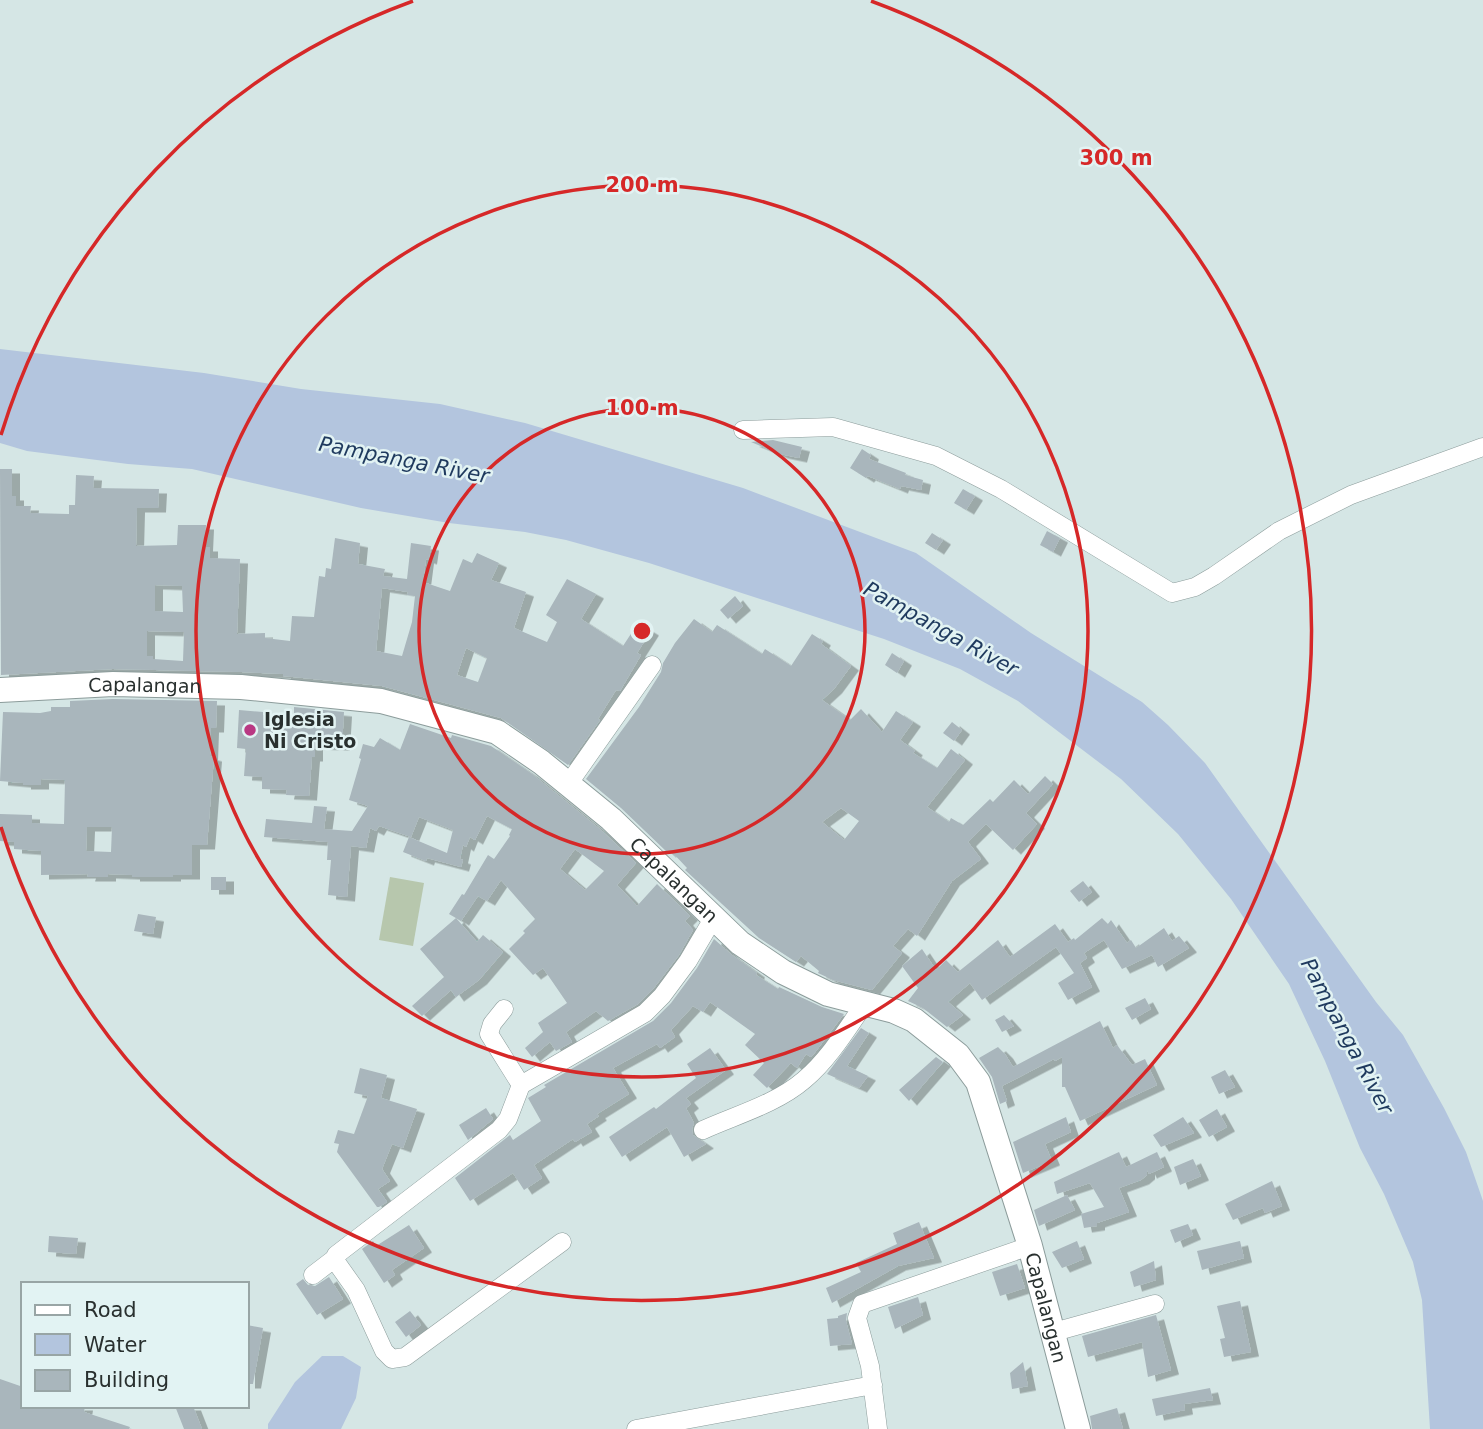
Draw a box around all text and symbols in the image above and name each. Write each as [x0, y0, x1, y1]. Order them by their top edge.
text: 300 m [1079, 146, 1153, 170]
text: 200 m [605, 173, 679, 197]
text: 100 m [605, 396, 679, 420]
water label: Pampanga River [317, 432, 492, 489]
water label: Pampanga River [860, 577, 1024, 682]
centre of rings [630, 619, 654, 643]
street label: Capalangan [88, 673, 202, 697]
place label: Iglesia Ni Cristo [264, 708, 356, 752]
marker: Iglesia Ni Cristo [242, 722, 258, 738]
street label: Capalangan [626, 832, 723, 927]
water label: Pampanga River [1296, 954, 1399, 1119]
street label: Capalangan [1021, 1250, 1071, 1365]
legend [21, 1282, 248, 1408]
text: Road [84, 1298, 137, 1322]
text: Water [84, 1333, 146, 1357]
text: Building [84, 1368, 169, 1392]

